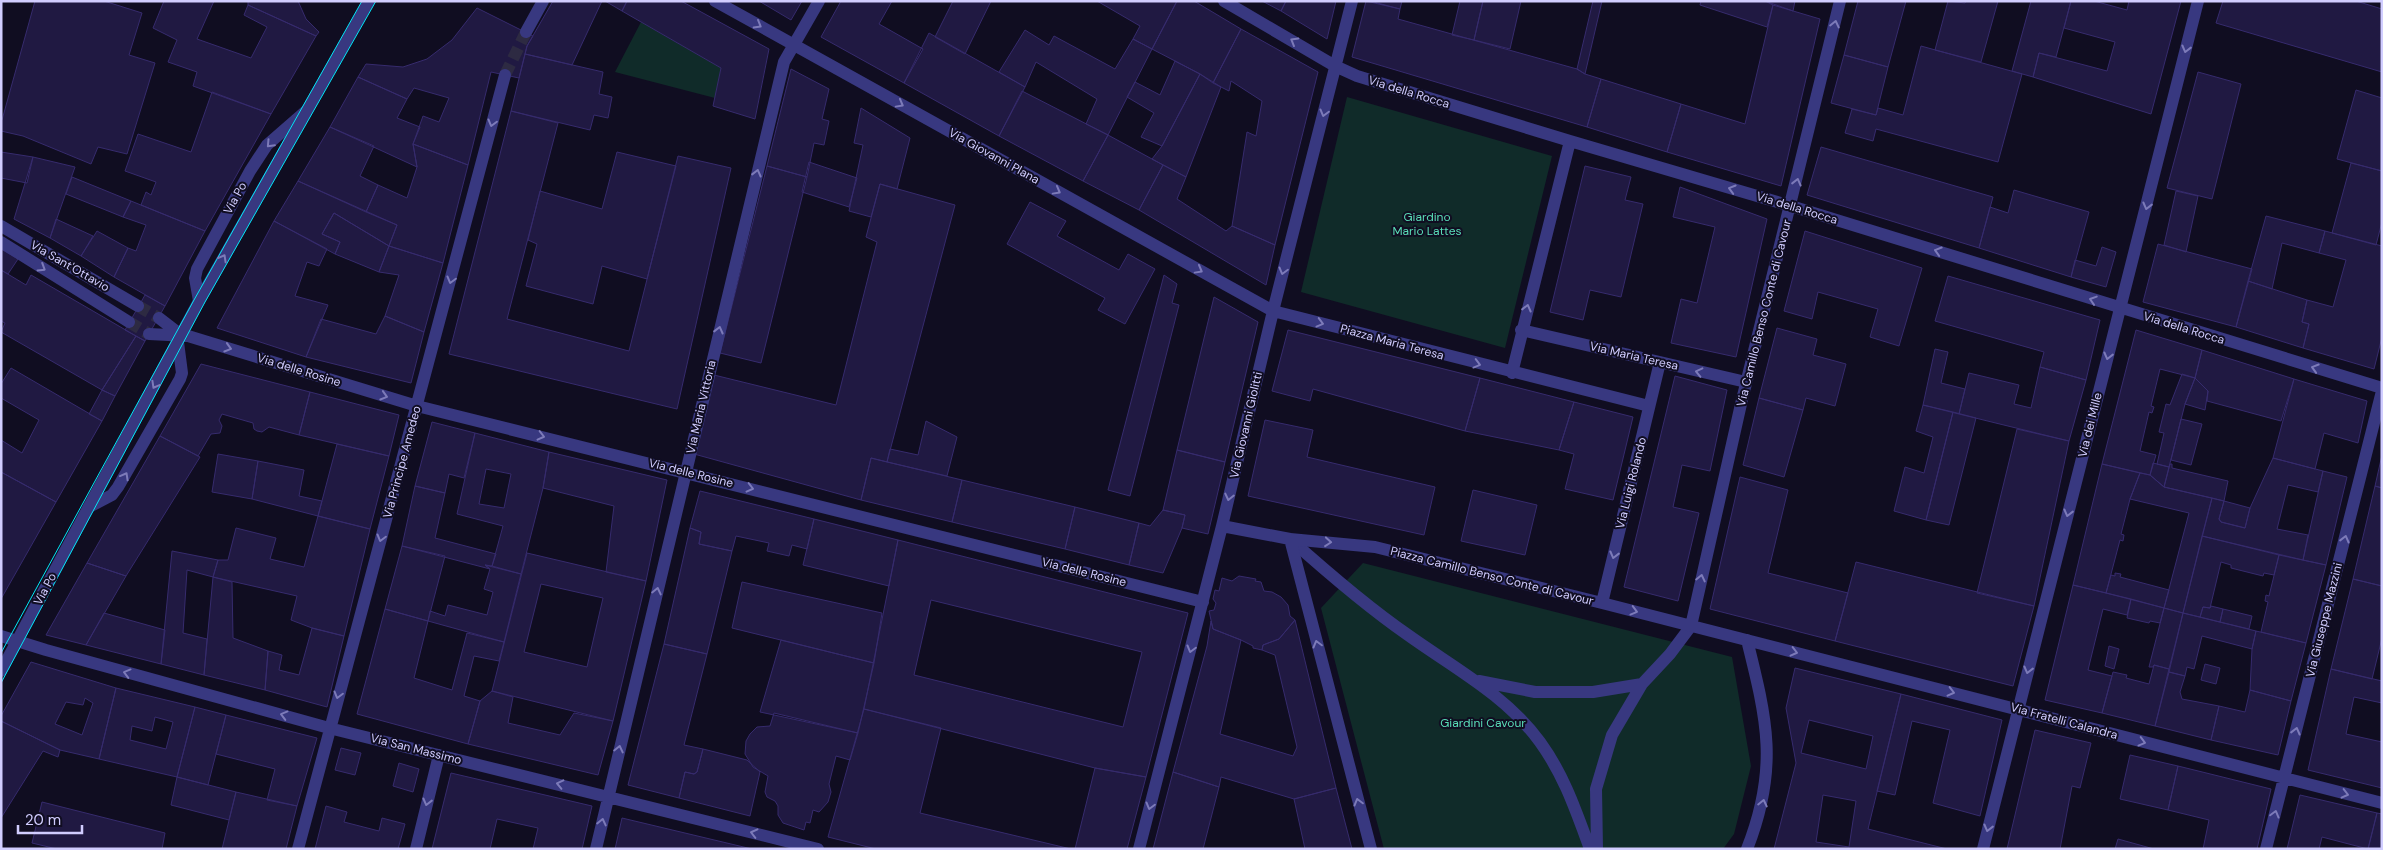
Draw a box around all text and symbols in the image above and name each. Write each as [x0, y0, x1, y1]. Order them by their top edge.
one-way arrow [752, 19, 761, 29]
one-way arrow [1829, 19, 1840, 28]
one-way arrow [1290, 37, 1299, 47]
one-way arrow [2182, 44, 2192, 52]
street label: Via della Rocca [1366, 72, 1452, 112]
one-way arrow [894, 98, 903, 108]
one-way arrow [1319, 109, 1330, 118]
one-way arrow [488, 118, 498, 126]
street label: Via Giovanni Plana [946, 124, 1042, 188]
one-way arrow [267, 138, 276, 147]
one-way arrow [752, 169, 762, 177]
one-way arrow [1791, 178, 1802, 187]
street label: Via Po [220, 179, 250, 217]
one-way arrow [1729, 184, 1737, 194]
one-way arrow [1052, 185, 1061, 195]
street label: Via della Rocca [1754, 188, 1840, 228]
one-way arrow [2142, 202, 2152, 210]
park label: Giardino Mario Lattes [1392, 209, 1462, 239]
street label: Via Camillo Benso Conte di Cavour [1733, 217, 1795, 408]
street label: Via Sant'Ottavio [27, 237, 113, 295]
one-way arrow [1934, 247, 1943, 257]
one-way arrow [217, 255, 227, 264]
one-way arrow [37, 261, 46, 271]
one-way arrow [1194, 264, 1203, 274]
one-way arrow [1278, 266, 1289, 275]
one-way arrow [446, 275, 456, 283]
one-way arrow [2090, 295, 2098, 305]
one-way arrow [1521, 304, 1532, 313]
street label: Via della Rocca [2141, 308, 2227, 348]
one-way arrow [1315, 317, 1324, 328]
street label: Piazza Maria Teresa [1338, 320, 1446, 364]
one-way arrow [713, 326, 724, 335]
street label: Via Maria Teresa [1588, 338, 1680, 374]
one-way arrow [224, 343, 232, 353]
street label: Via delle Rosine [255, 350, 343, 390]
one-way arrow [2103, 351, 2114, 360]
one-way arrow [1473, 358, 1481, 368]
street label: Via Maria Vittoria [682, 359, 720, 455]
one-way arrow [2312, 363, 2320, 373]
one-way arrow [1694, 367, 1703, 378]
street label: Via Giovanni Giolitti [1226, 370, 1266, 480]
one-way arrow [151, 379, 161, 388]
one-way arrow [379, 391, 387, 401]
street label: Via dei Mille [2074, 391, 2106, 459]
street label: Via Principe Amedeo [379, 404, 425, 520]
one-way arrow [536, 430, 545, 441]
street label: Via Luigi Rolando [1612, 435, 1650, 531]
street label: Via delle Rosine [647, 455, 735, 491]
one-way arrow [118, 472, 128, 481]
one-way arrow [745, 482, 753, 492]
one-way arrow [1224, 492, 1235, 501]
one-way arrow [2063, 509, 2074, 517]
one-way arrow [377, 533, 387, 542]
one-way arrow [1324, 536, 1332, 547]
one-way arrow [2339, 536, 2349, 544]
street label: Piazza Camillo Benso Conte di Cavour [1389, 543, 1596, 609]
one-way arrow [1609, 551, 1620, 560]
street label: Via delle Rosine [1040, 554, 1128, 590]
street label: Via Giuseppe Mazzini [2302, 561, 2346, 679]
street label: Via Po [30, 570, 60, 608]
one-way arrow [1695, 574, 1706, 583]
one-way arrow [651, 586, 662, 595]
one-way arrow [1629, 606, 1637, 616]
one-way arrow [1313, 641, 1323, 649]
one-way arrow [1186, 644, 1196, 652]
one-way arrow [1789, 646, 1798, 657]
one-way arrow [2023, 666, 2034, 675]
one-way arrow [123, 668, 132, 678]
one-way arrow [1947, 686, 1956, 697]
one-way arrow [334, 690, 344, 698]
street label: Via Fratelli Calandra [2009, 699, 2119, 743]
one-way arrow [280, 711, 288, 721]
park label: Giardini Cavour [1440, 715, 1526, 731]
one-way arrow [2291, 727, 2301, 736]
street label: Via San Massimo [369, 730, 463, 768]
one-way arrow [2138, 736, 2147, 747]
one-way arrow [613, 744, 624, 753]
one-way arrow [556, 779, 565, 790]
one-way arrow [2341, 788, 2350, 799]
one-way arrow [423, 797, 433, 805]
one-way arrow [1354, 798, 1364, 806]
one-way arrow [1757, 798, 1768, 807]
scale bar [18, 802, 81, 834]
one-way arrow [1145, 802, 1155, 810]
text: 20 m [25, 810, 61, 830]
one-way arrow [2270, 810, 2280, 818]
one-way arrow [596, 818, 606, 827]
one-way arrow [1983, 823, 1994, 832]
one-way arrow [750, 828, 758, 838]

